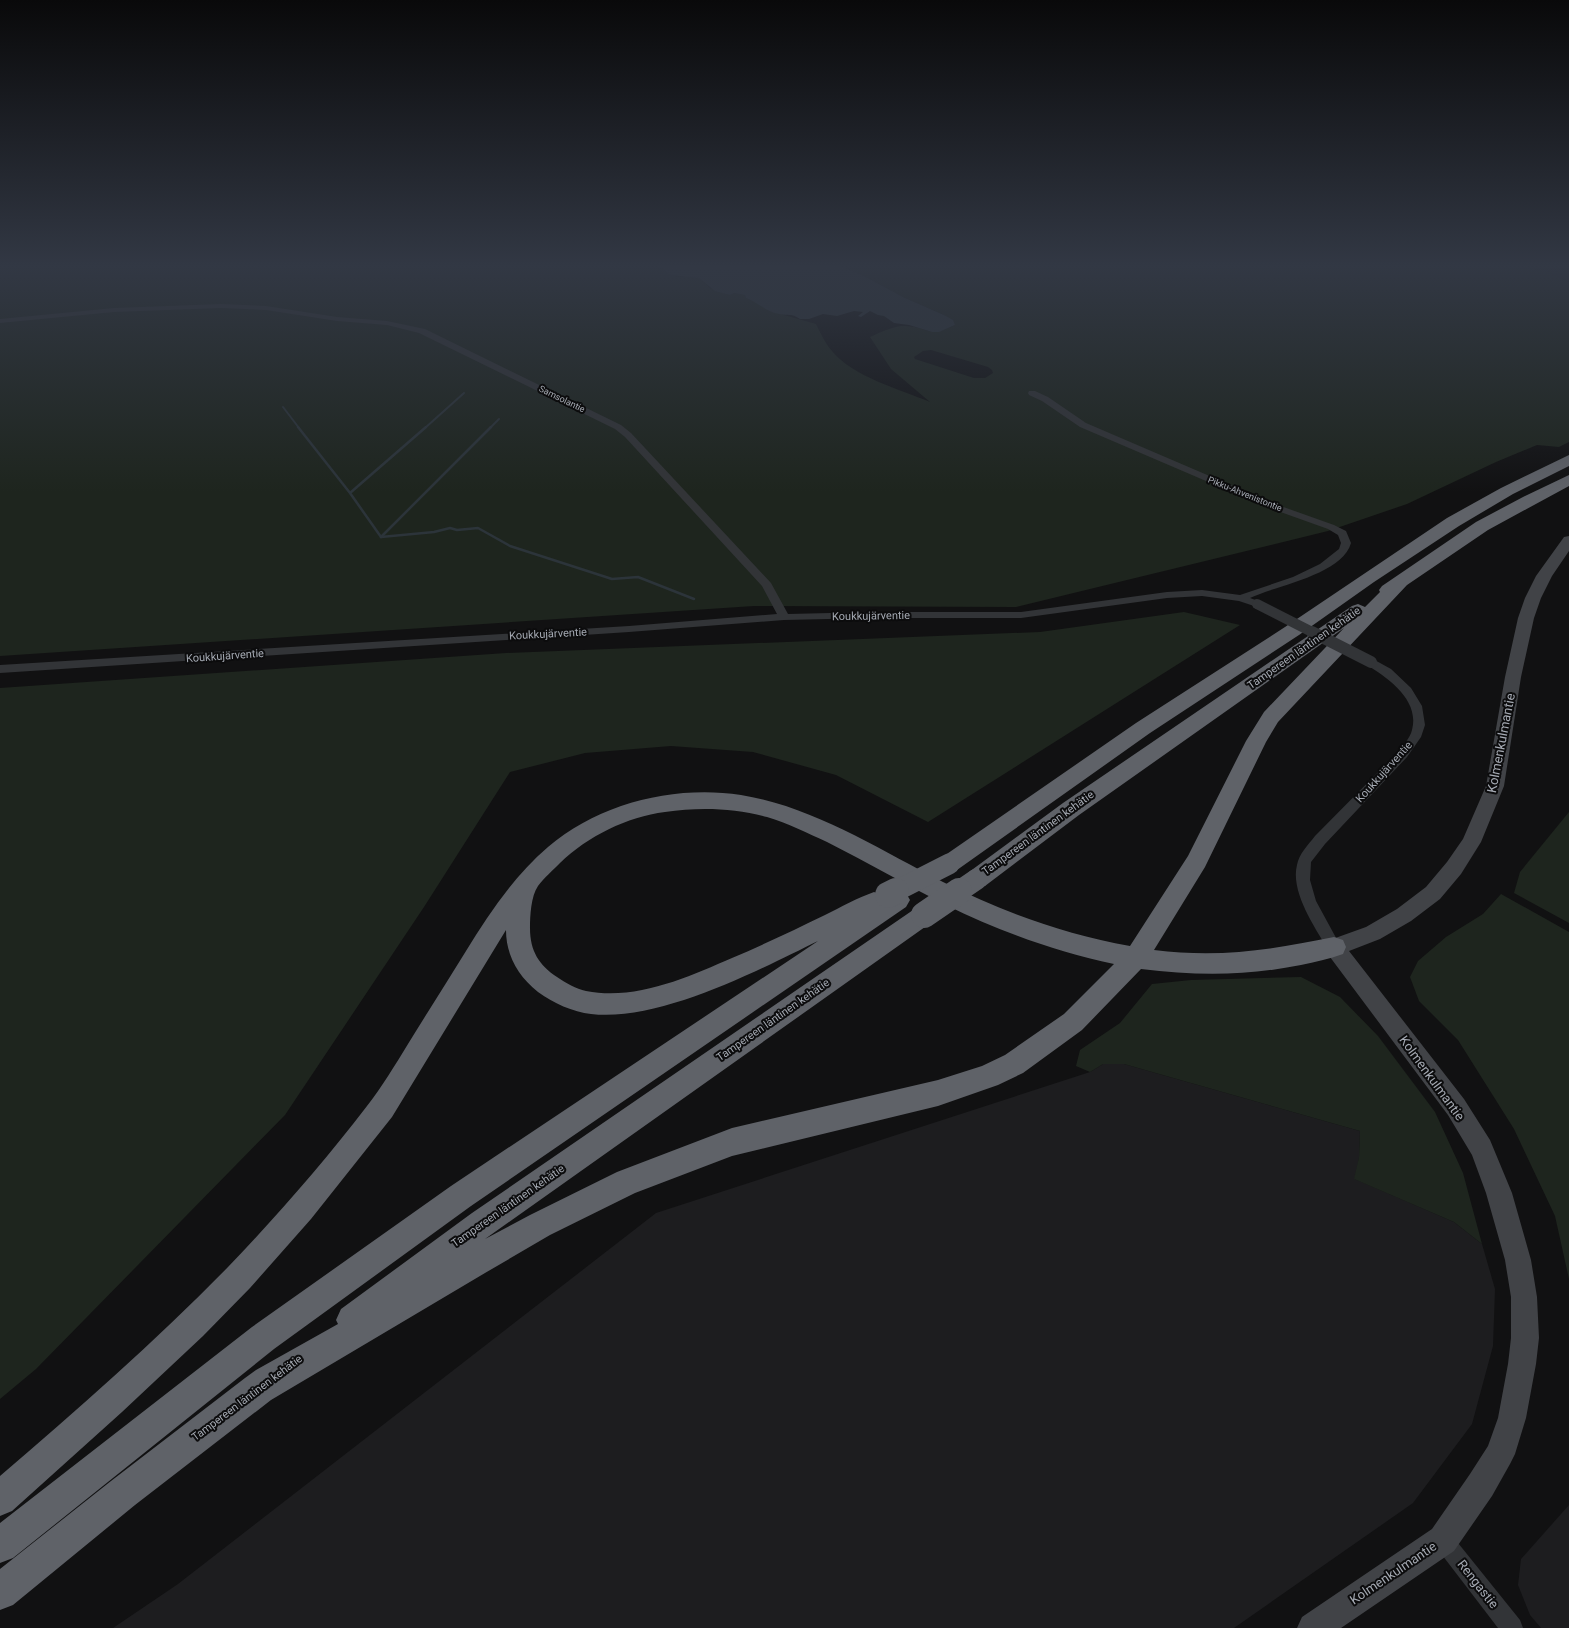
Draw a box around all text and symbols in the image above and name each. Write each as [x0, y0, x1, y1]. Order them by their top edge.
street label: Samsolantie [537, 384, 587, 415]
street label: Pikku-Ahvenistontie [1206, 475, 1284, 514]
street label: Tampereen läntinen kehätie [1245, 604, 1363, 692]
street label: Koukkujärventie [832, 609, 910, 623]
street label: Koukkujärventie [509, 625, 587, 643]
street label: Koukkujärventie [186, 647, 265, 665]
street label: Kolmenkulmantie [1484, 692, 1518, 794]
street label: Koukkujärventie [1353, 739, 1415, 805]
street label: Tampereen läntinen kehätie [980, 788, 1097, 878]
street label: Tampereen läntinen kehätie [714, 976, 832, 1064]
street label: Kolmenkulmantie [1396, 1033, 1468, 1123]
street label: Tampereen läntinen kehätie [449, 1162, 567, 1250]
street label: Tampereen läntinen kehätie [189, 1352, 305, 1444]
street label: Kolmenkulmantie [1347, 1539, 1439, 1607]
street label: Rengastie [1454, 1557, 1502, 1611]

